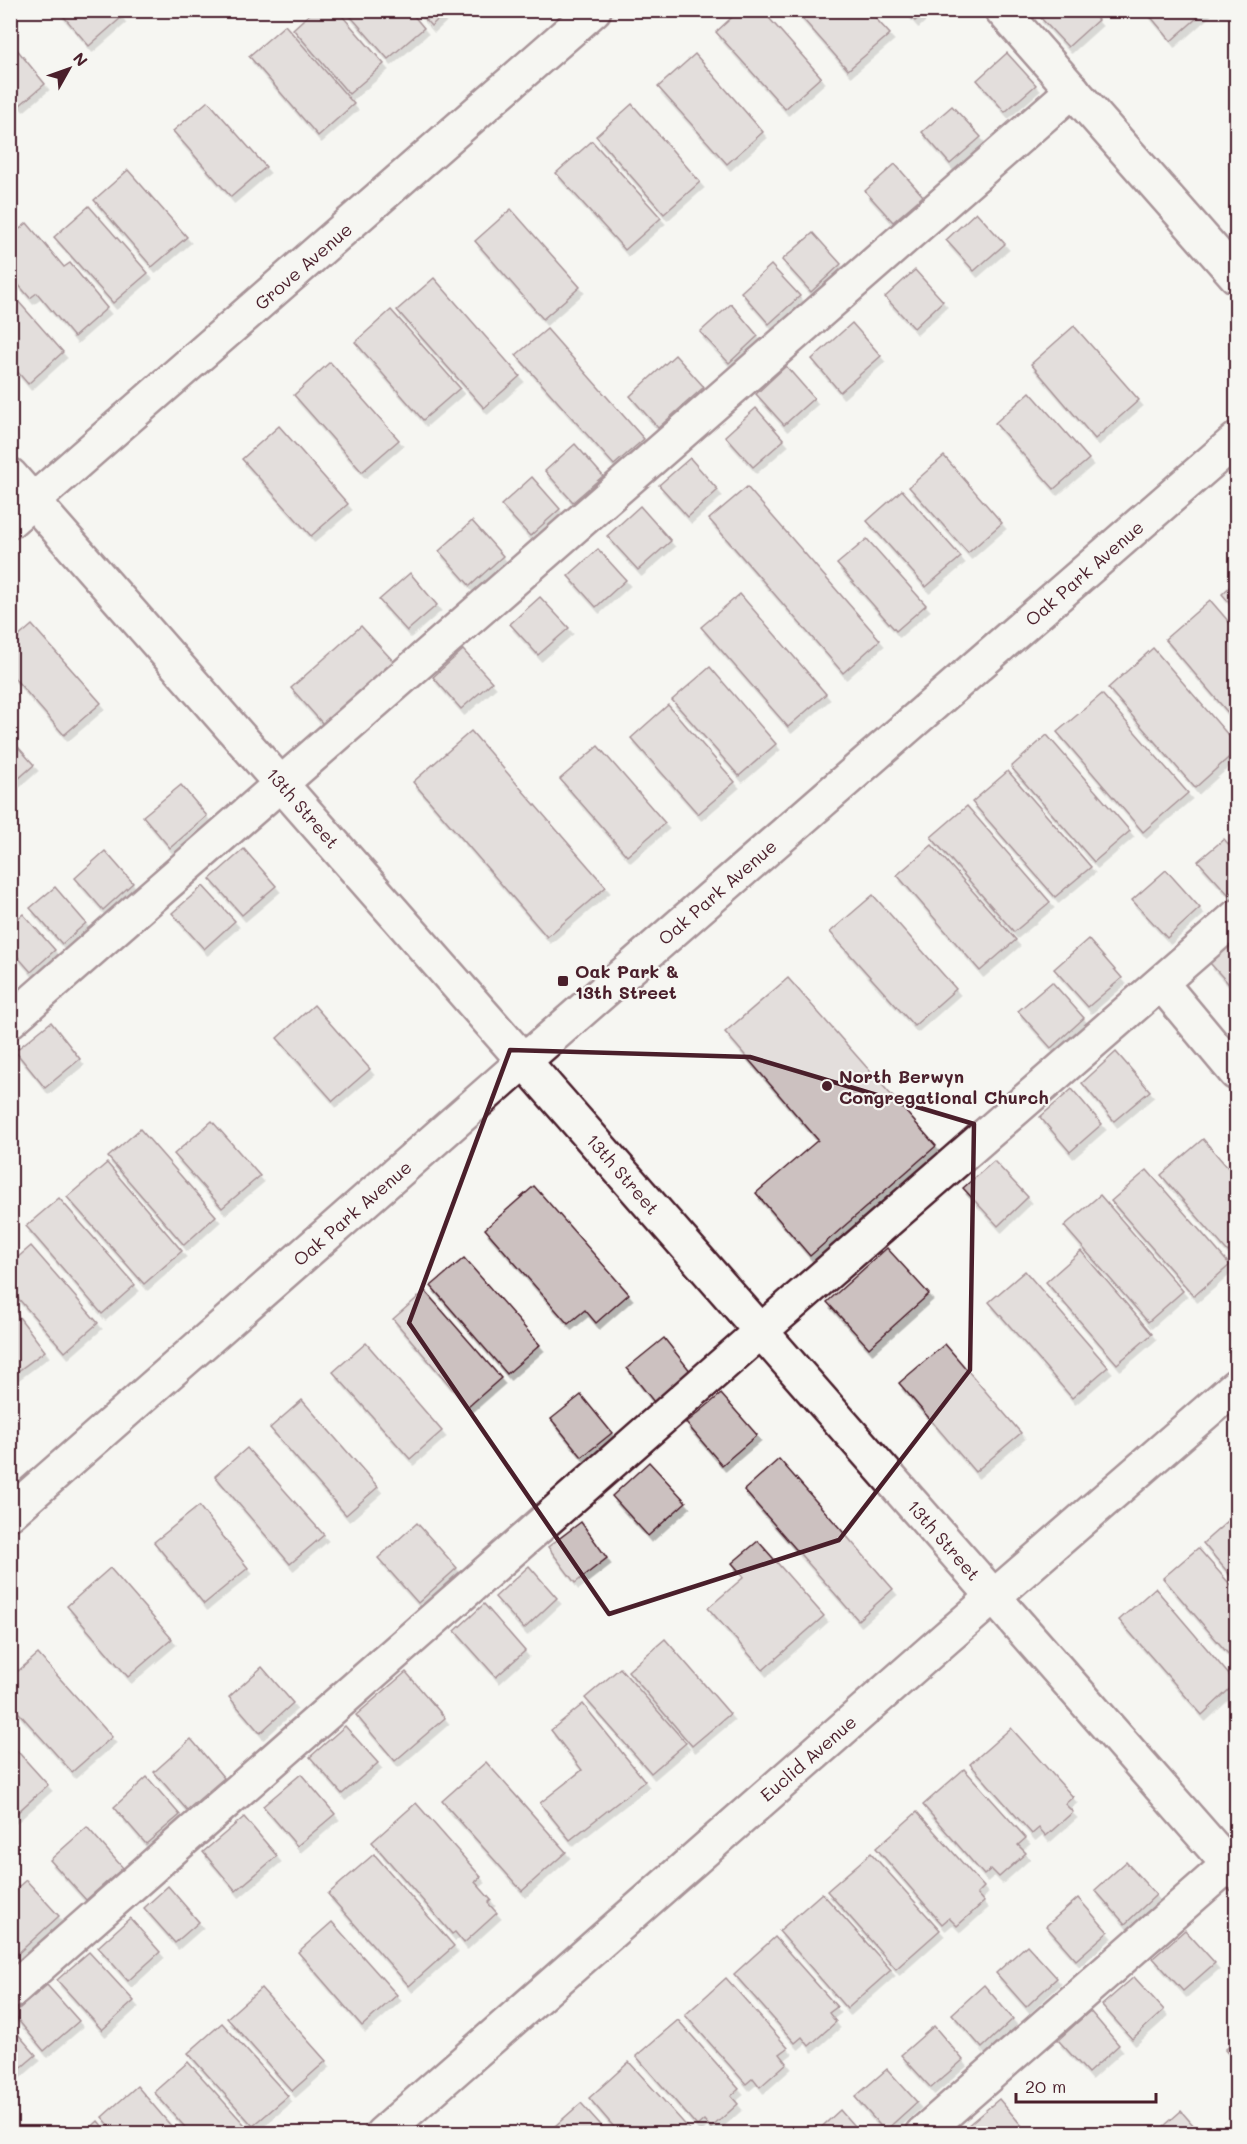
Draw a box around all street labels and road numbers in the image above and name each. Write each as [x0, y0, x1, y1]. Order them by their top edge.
street label: Grove Avenue [249, 217, 357, 315]
street label: Oak Park Avenue [1020, 515, 1148, 631]
street label: 13th Street [261, 762, 345, 854]
street label: Oak Park Avenue [653, 834, 781, 950]
street label: 13th Street [581, 1128, 665, 1220]
street label: Oak Park Avenue [288, 1155, 416, 1271]
street label: 13th Street [902, 1494, 986, 1586]
street label: Euclid Avenue [755, 1710, 861, 1806]

